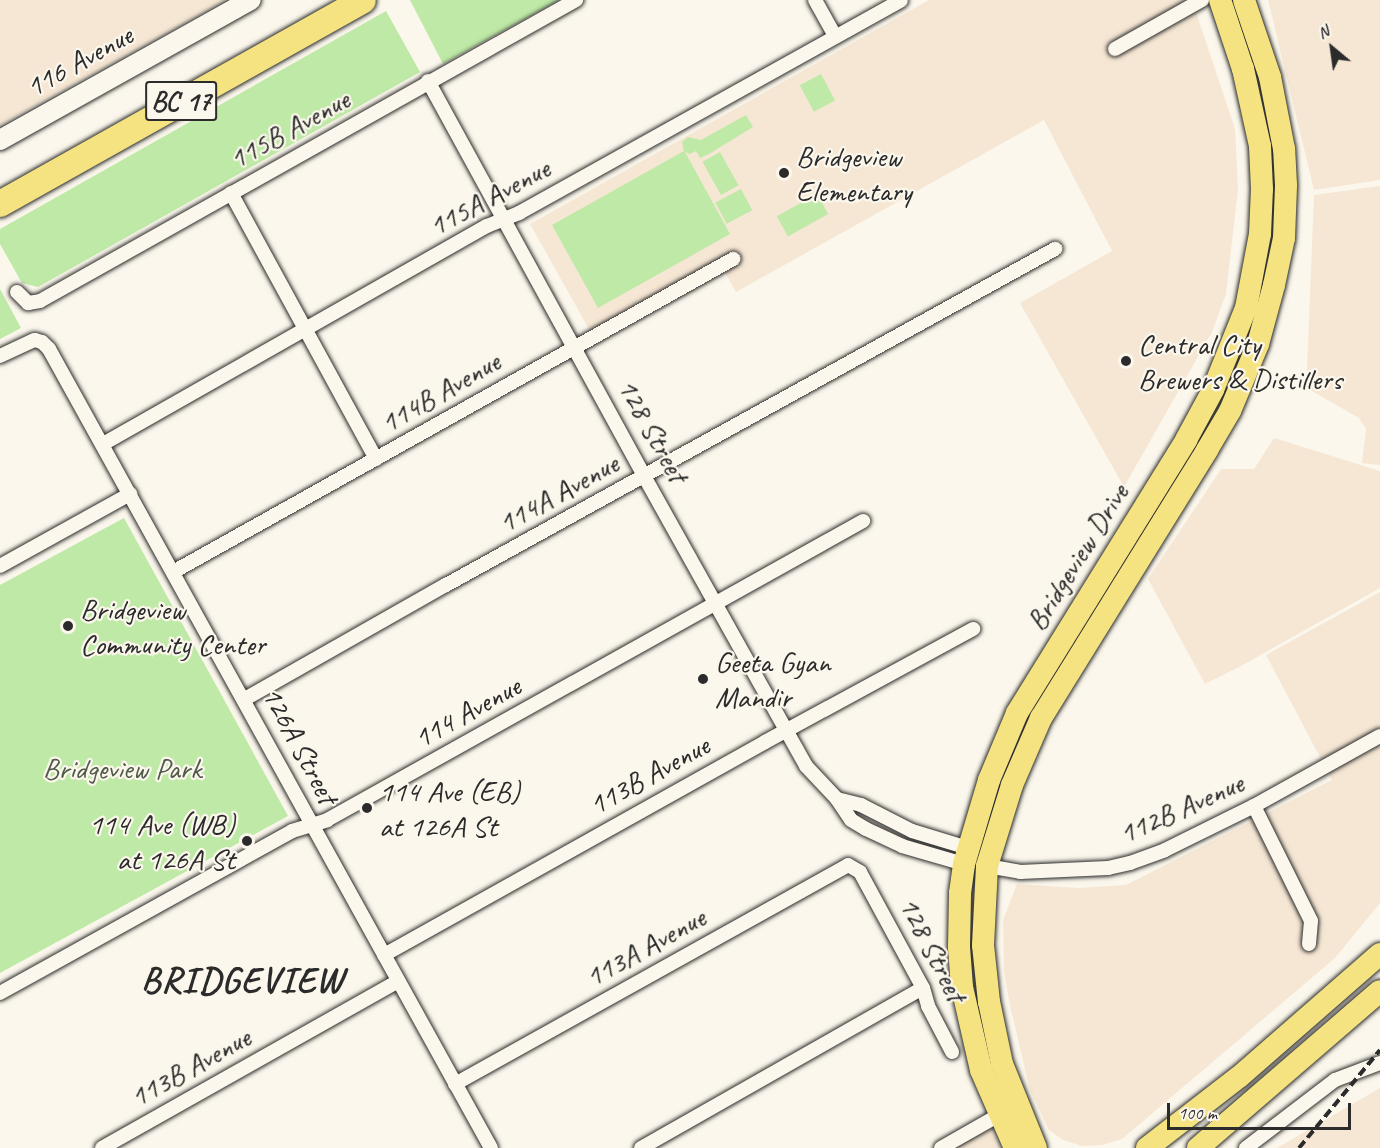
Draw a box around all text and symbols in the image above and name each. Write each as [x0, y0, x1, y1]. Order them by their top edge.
street label: 116 Avenue [19, 17, 139, 105]
north arrow [1302, 18, 1362, 78]
text: N [1314, 21, 1332, 43]
road number: BC 17 [145, 76, 217, 126]
street label: 115B Avenue [222, 81, 356, 177]
place label: Bridgeview Elementary [796, 138, 912, 208]
street label: 115A Avenue [422, 150, 556, 244]
marker: Bridgeview Elementary [777, 166, 791, 180]
place label: Central City Brewers & Distillers [1138, 326, 1342, 397]
street label: 114B Avenue [374, 343, 506, 441]
marker: Central City Brewers & Distillers [1119, 354, 1133, 368]
street label: 128 Street [610, 372, 696, 488]
street label: 114A Avenue [492, 445, 624, 541]
street label: Bridgeview Drive [1018, 477, 1136, 637]
place label: Bridgeview Community Center [80, 591, 265, 662]
marker: Bridgeview Community Center [61, 619, 75, 633]
place label: Geeta Gyan Mandir [715, 644, 830, 714]
street label: 114 Avenue [407, 668, 527, 756]
marker: Geeta Gyan Mandir [696, 672, 710, 686]
street label: 126A Street [254, 680, 346, 810]
street label: 113B Avenue [582, 727, 716, 823]
park label: Bridgeview Park [42, 750, 202, 786]
street label: 112B Avenue [1113, 765, 1249, 851]
place label: 114 Ave (EB) at 126A St [379, 773, 520, 844]
marker: 114 Ave (EB) at 126A St [360, 801, 374, 815]
place label: 114 Ave (WB) at 126A St [89, 806, 235, 876]
marker: 114 Ave (WB) at 126A St [240, 834, 254, 848]
street label: 128 Street [891, 890, 975, 1008]
street label: 113A Avenue [579, 899, 711, 995]
district label: BRIDGEVIEW [142, 959, 342, 1003]
street label: 113B Avenue [123, 1019, 257, 1115]
scale bar [1170, 1091, 1354, 1129]
text: 100 m [1178, 1102, 1217, 1124]

